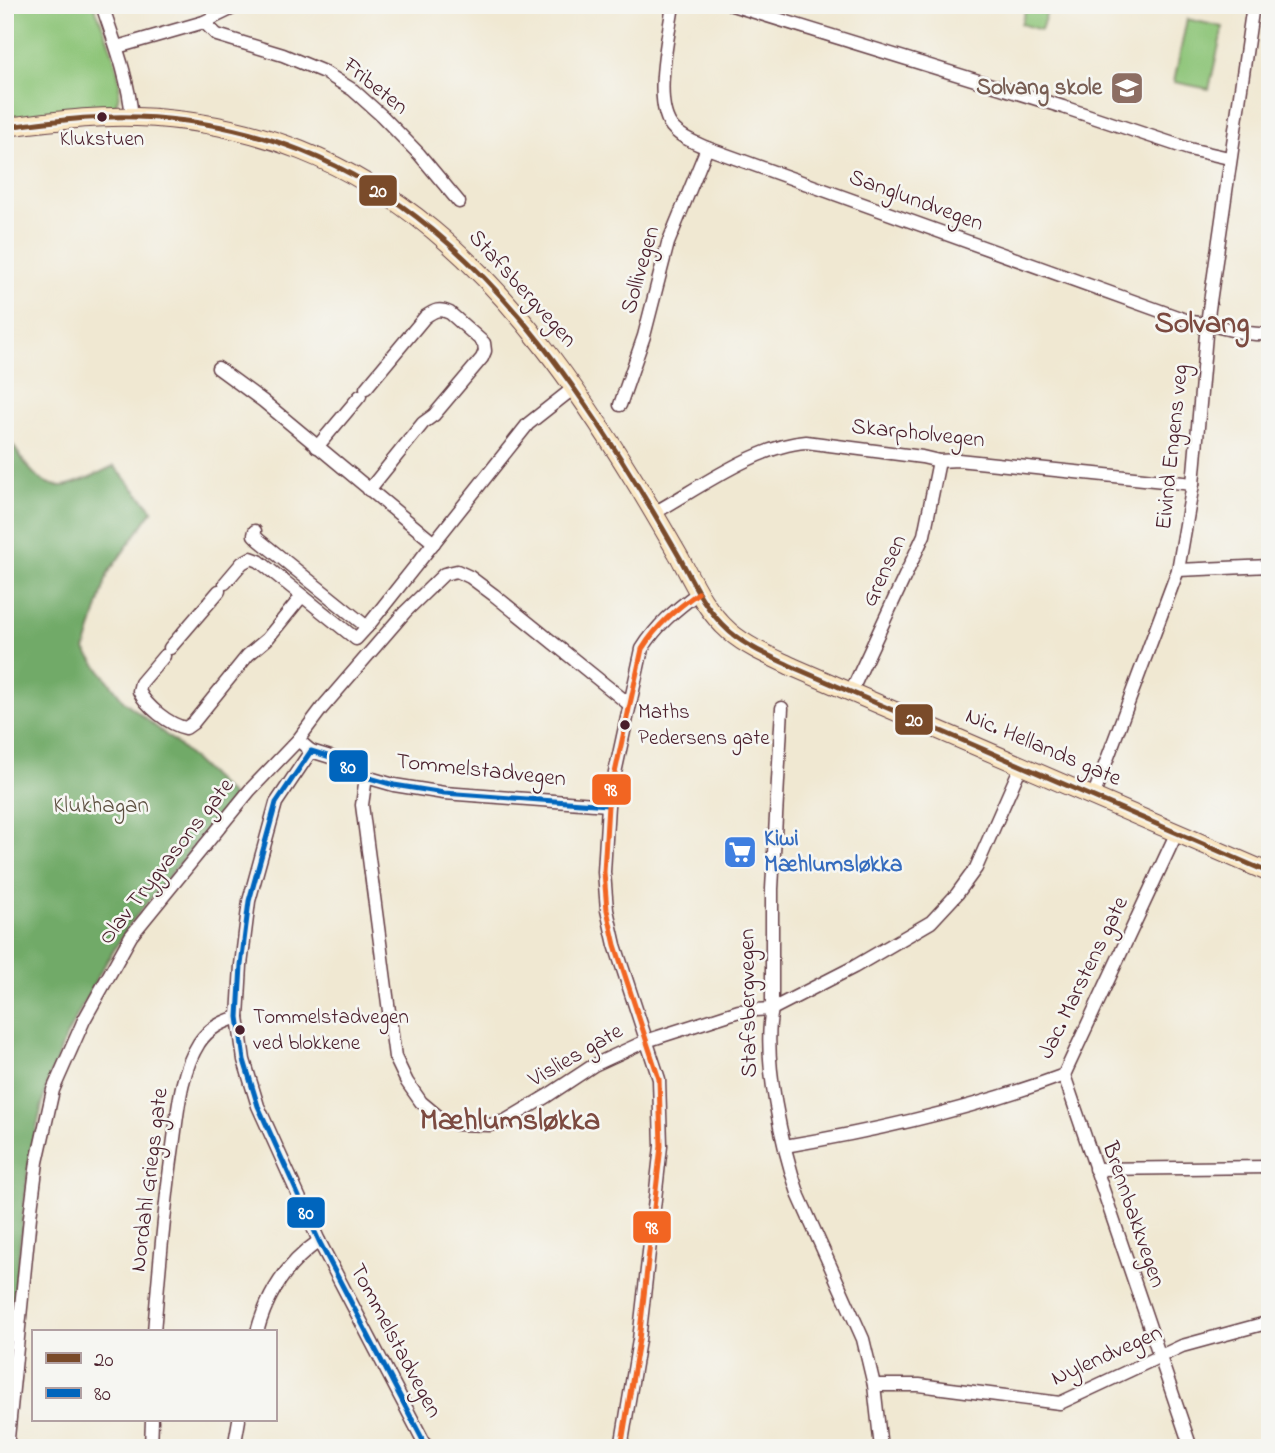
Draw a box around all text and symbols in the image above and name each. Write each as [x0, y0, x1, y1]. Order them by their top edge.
street label: Fribeten [334, 50, 415, 124]
school or university icon: Solvang skole [1108, 69, 1146, 107]
place label: Solvang skole [976, 72, 1103, 107]
marker: Klukstuen [95, 110, 109, 124]
place label: Klukstuen [60, 125, 144, 155]
street label: Sanglundvegen [844, 161, 988, 242]
line badge: 20 [358, 174, 398, 207]
text: 20 [368, 179, 388, 206]
street label: Sollivegen [613, 222, 670, 318]
street label: Stafsbergvegen [459, 223, 584, 356]
district label: Solvang [1154, 303, 1250, 348]
street label: Eivind Engens veg [1148, 363, 1199, 531]
street label: Skarpholvegen [849, 411, 986, 458]
street label: Grensen [854, 529, 916, 613]
place label: Maths Pedersens gate [638, 698, 770, 756]
street label: Nic. Hellands gate [959, 700, 1127, 797]
line badge: 20 [894, 703, 934, 736]
text: 20 [904, 708, 924, 735]
marker: Maths Pedersens gate [618, 718, 632, 732]
street label: Tommelstadvegen [394, 746, 568, 797]
line badge: 80 [328, 749, 369, 783]
text: 80 [339, 755, 356, 782]
street label: Olav Trygvasons gate [91, 771, 245, 954]
line badge: 98 [591, 773, 632, 806]
text: 98 [604, 778, 617, 805]
park label: Klukhagan [53, 790, 149, 824]
place label: Kiwi Mæhlumsløkka [764, 823, 902, 882]
supermarket icon: Kiwi Mæhlumsløkka [721, 833, 759, 871]
street label: Jac. Marstens gate [1030, 891, 1139, 1065]
street label: Stafsbergvegen [731, 928, 768, 1078]
place label: Tommelstadvegen ved blokkene [253, 1003, 409, 1059]
street label: Vislies gate [522, 1015, 631, 1098]
marker: Tommelstadvegen ved blokkene [233, 1023, 247, 1037]
street label: Nordahl Griegs gate [122, 1085, 179, 1274]
district label: Mæhlumsløkka [420, 1100, 600, 1144]
street label: Brennbakkvegen [1091, 1137, 1173, 1293]
line badge: 80 [286, 1196, 326, 1229]
text: 80 [297, 1201, 314, 1228]
line badge: 98 [632, 1210, 672, 1244]
text: 98 [645, 1216, 658, 1243]
street label: Tommelstadvegen [339, 1258, 450, 1425]
street label: Nylendvegen [1046, 1317, 1169, 1397]
legend [32, 1330, 276, 1422]
text: 20 [94, 1346, 114, 1376]
text: 80 [94, 1380, 111, 1410]

